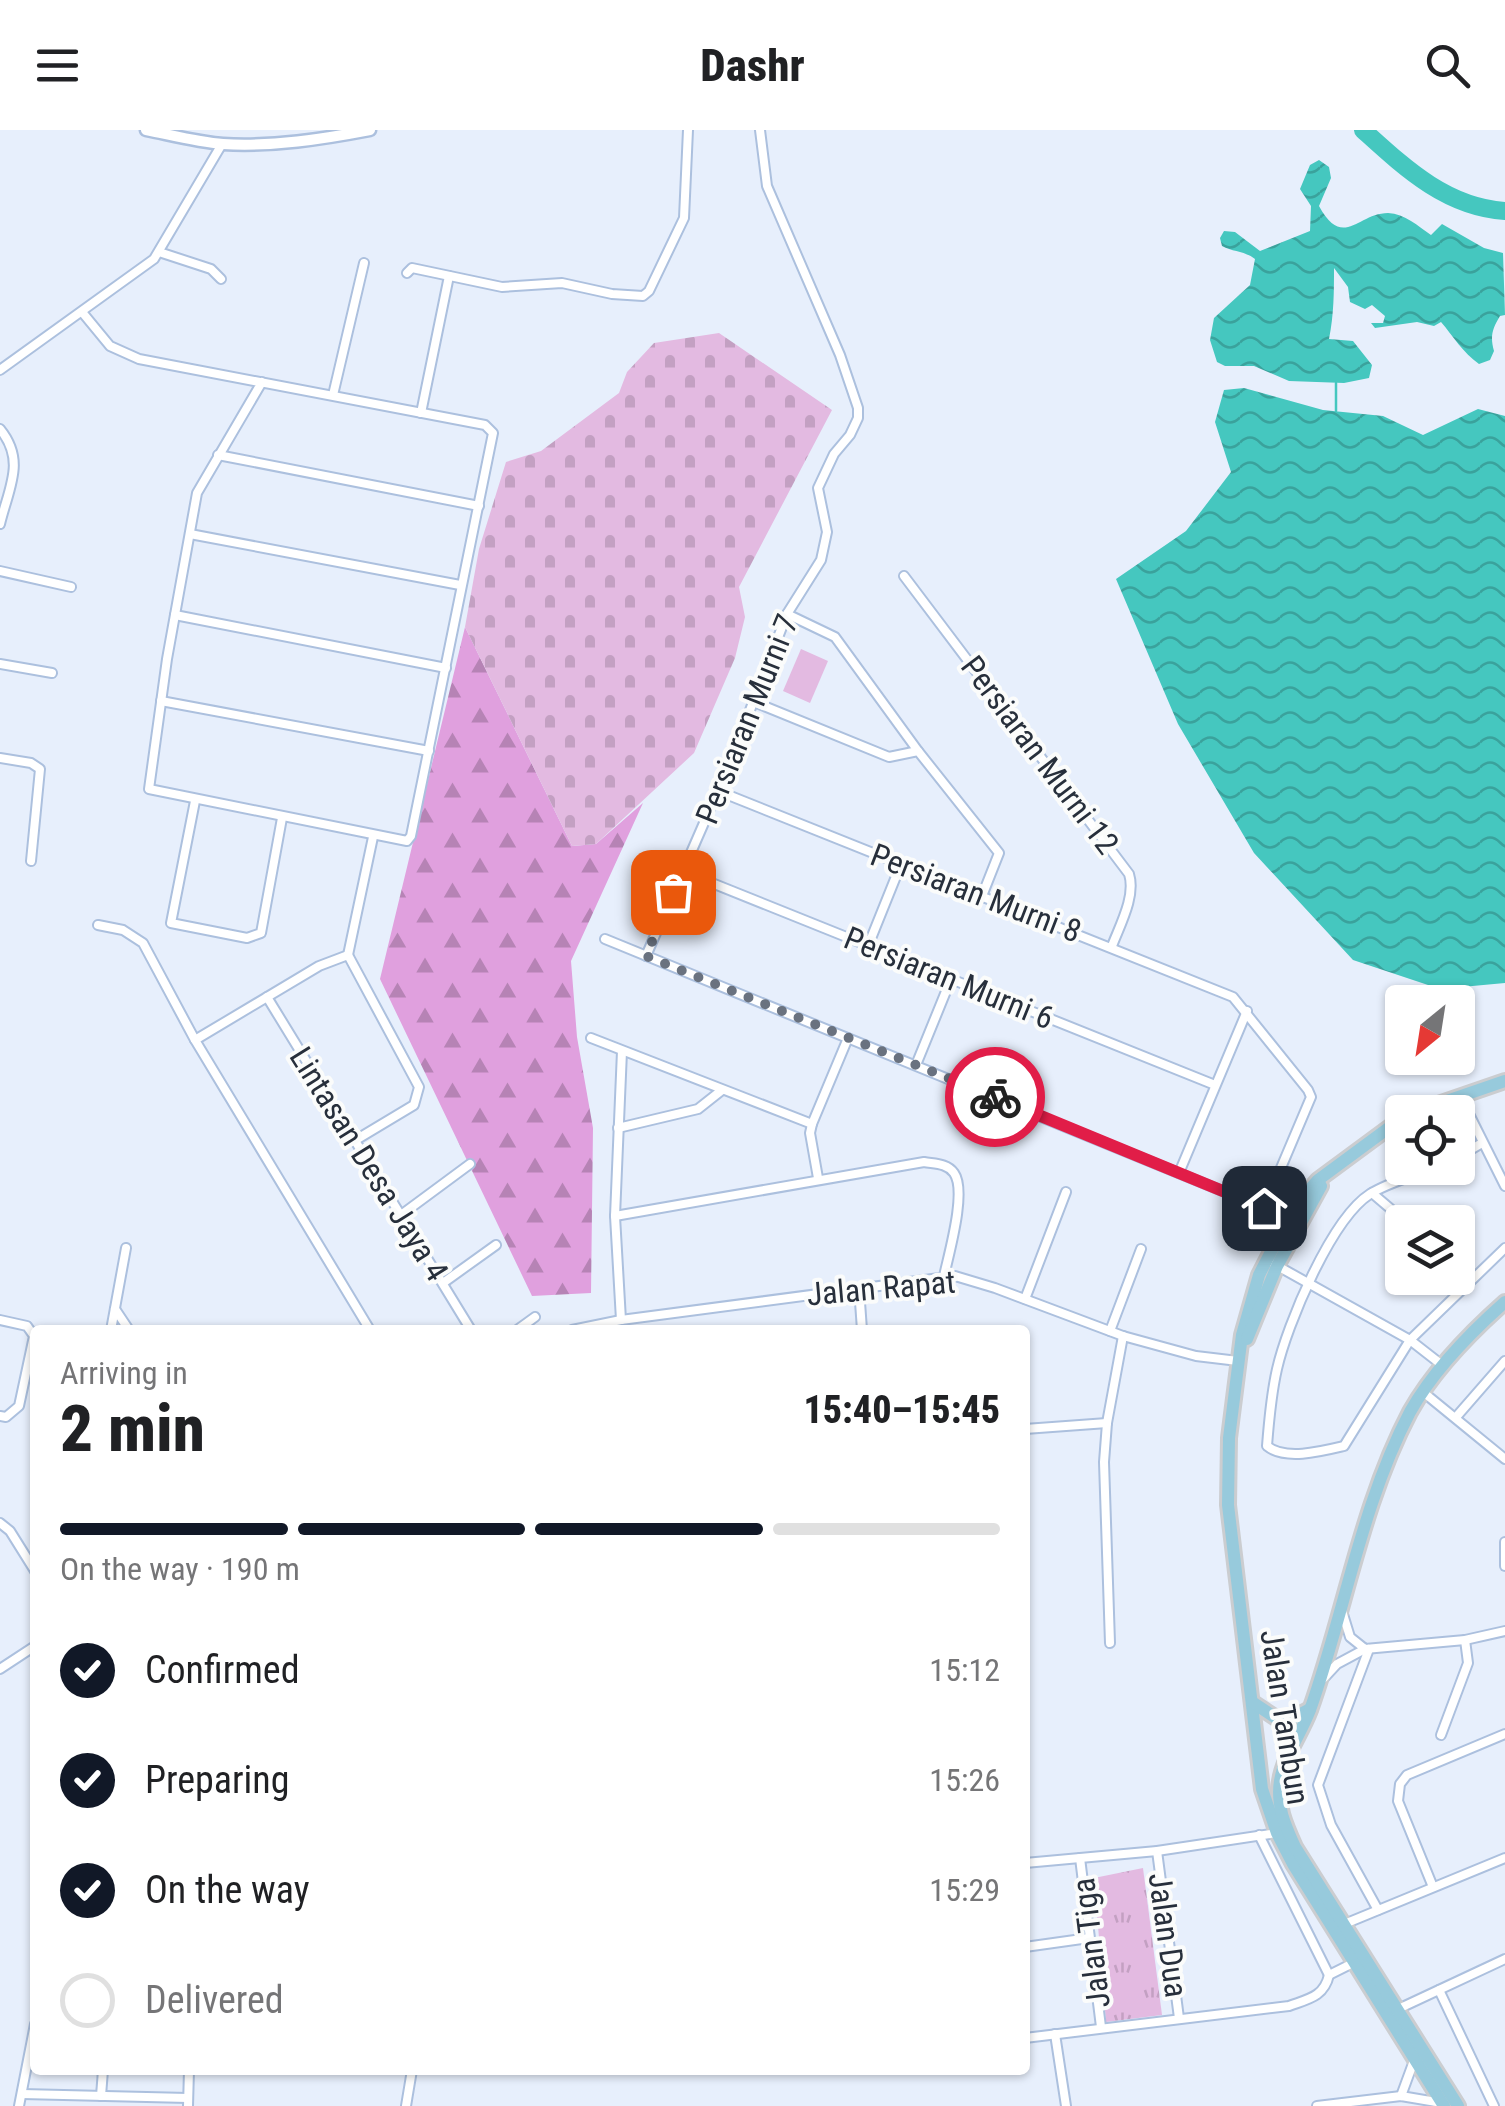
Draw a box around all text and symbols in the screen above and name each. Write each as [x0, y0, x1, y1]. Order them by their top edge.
icon: menu [30, 38, 85, 93]
icon: search [1420, 38, 1475, 93]
text: Dashr [700, 39, 805, 92]
street label: Persiaran Murni 7 [688, 609, 806, 829]
street label: Persiaran Murni 12 [953, 649, 1127, 861]
street label: Persiaran Murni 8 [865, 835, 1087, 951]
pin [631, 850, 716, 935]
icon: bag [646, 865, 701, 920]
street label: Persiaran Murni 6 [839, 919, 1059, 1037]
north arrow [1385, 985, 1475, 1075]
map controls [1385, 985, 1475, 1295]
street label: Lintasan Desa Jaya 4 [282, 1040, 456, 1288]
courier [945, 1047, 1045, 1147]
icon: bike [968, 1070, 1023, 1125]
button: locate [1385, 1095, 1475, 1185]
pin [1222, 1166, 1307, 1251]
icon: home [1237, 1181, 1292, 1236]
button: layers [1385, 1205, 1475, 1295]
street label: Jalan Rapat [805, 1263, 957, 1313]
text: Arriving in [60, 1354, 188, 1392]
text: 15:40–15:45 [803, 1388, 1000, 1432]
text: 2 min [60, 1391, 205, 1467]
text: On the way · 190 m [60, 1550, 300, 1588]
street label: Jalan Tambun [1252, 1627, 1318, 1807]
icon: check [60, 1643, 115, 1698]
text: Confirmed [145, 1648, 300, 1692]
text: 15:12 [929, 1651, 1000, 1689]
icon: check [60, 1753, 115, 1808]
text: Preparing [145, 1758, 290, 1802]
text: 15:26 [929, 1761, 1000, 1799]
icon: check [60, 1863, 115, 1918]
text: On the way [145, 1868, 310, 1912]
street label: Jalan Dua [1140, 1870, 1196, 2000]
text: 15:29 [929, 1871, 1000, 1909]
street label: Jalan Tiga [1064, 1876, 1118, 2010]
text: Delivered [145, 1978, 284, 2022]

